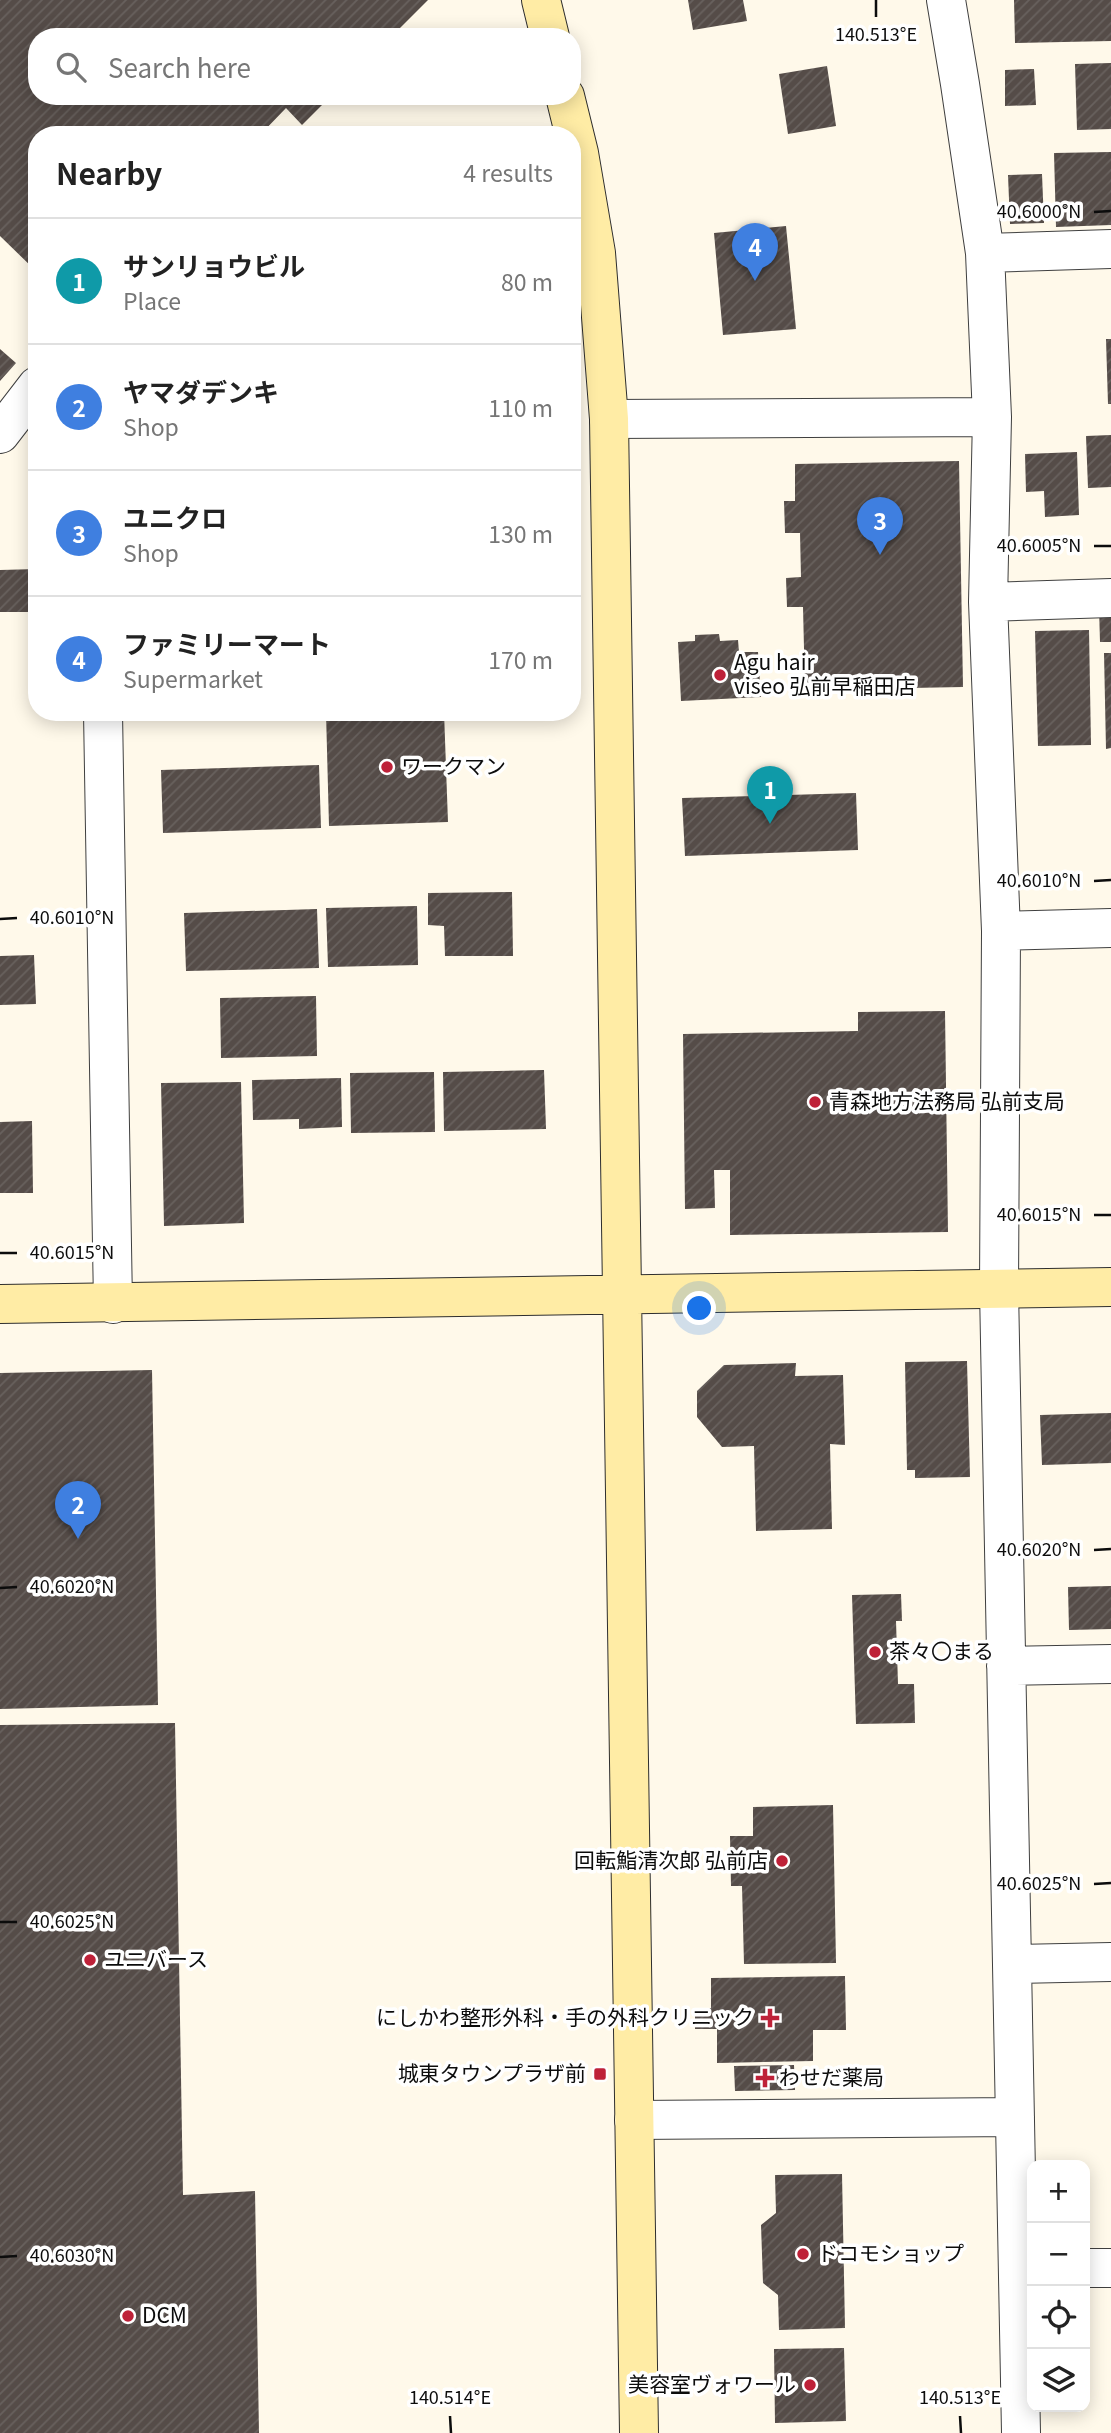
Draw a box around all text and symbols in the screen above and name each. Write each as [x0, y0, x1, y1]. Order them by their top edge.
text: 140.513°E [835, 20, 917, 46]
search box [28, 28, 581, 105]
icon: search [52, 48, 90, 86]
text: Search here [108, 48, 251, 85]
text: Nearby [56, 150, 162, 194]
text: 4 results [463, 155, 553, 189]
text: 40.6000°N [997, 197, 1081, 223]
pin: 4 [732, 223, 778, 281]
text: サンリョウビル [123, 246, 305, 283]
text: 1 [72, 264, 86, 298]
text: 80 m [501, 264, 553, 298]
text: Place [123, 283, 181, 317]
text: ヤマダデンキ [123, 372, 279, 409]
text: 2 [72, 390, 86, 424]
text: 110 m [488, 390, 553, 424]
text: Shop [123, 409, 179, 443]
pin: 3 [857, 497, 903, 555]
text: ユニクロ [123, 498, 227, 535]
text: 3 [72, 516, 86, 550]
text: 130 m [488, 516, 553, 550]
text: 40.6005°N [997, 531, 1081, 557]
text: Shop [123, 535, 179, 569]
text: ファミリーマート [123, 624, 331, 661]
text: 4 [72, 642, 86, 676]
text: 170 m [488, 642, 553, 676]
place label: Agu hair viseo 弘前早稲田店 [734, 646, 916, 700]
text: Supermarket [123, 661, 263, 695]
marker: Agu hair viseo 弘前早稲田店 [712, 667, 728, 683]
place label: ワークマン [401, 750, 506, 780]
marker: ワークマン [379, 759, 395, 775]
pin: 1 [747, 766, 793, 824]
text: 40.6010°N [997, 866, 1081, 892]
text: 40.6010°N [30, 903, 114, 929]
place label: 青森地方法務局 弘前支局 [829, 1085, 1065, 1115]
marker: 青森地方法務局 弘前支局 [807, 1094, 823, 1110]
text: 40.6015°N [997, 1200, 1081, 1226]
text: 40.6015°N [30, 1238, 114, 1264]
your location [682, 1291, 716, 1325]
pin: 2 [55, 1481, 101, 1539]
text: 40.6020°N [997, 1535, 1081, 1561]
text: 40.6020°N [30, 1572, 114, 1598]
place label: 茶々〇まる [889, 1635, 994, 1665]
marker: 茶々〇まる [867, 1644, 883, 1660]
place label: 回転鮨清次郎 弘前店 [574, 1844, 768, 1874]
marker: 回転鮨清次郎 弘前店 [774, 1853, 790, 1869]
text: 40.6025°N [997, 1869, 1081, 1895]
text: 40.6025°N [30, 1907, 114, 1933]
place label: ユニバース [104, 1943, 208, 1973]
marker: ユニバース [82, 1952, 98, 1968]
place label: にしかわ整形外科・手の外科クリニック [376, 2001, 754, 2031]
marker: にしかわ整形外科・手の外科クリニック [760, 2008, 780, 2028]
place label: 城東タウンプラザ前 [398, 2057, 586, 2087]
place label: わせだ薬局 [779, 2061, 884, 2091]
marker: 城東タウンプラザ前 [592, 2066, 608, 2082]
marker: わせだ薬局 [757, 2070, 773, 2086]
map controls [1027, 2160, 1090, 2412]
button: + [1027, 2160, 1090, 2223]
button: − [1027, 2223, 1090, 2286]
place label: ドコモショップ [817, 2237, 964, 2267]
text: 40.6030°N [30, 2241, 114, 2267]
marker: ドコモショップ [795, 2246, 811, 2262]
button: locate [1027, 2286, 1090, 2349]
place label: DCM [142, 2299, 187, 2329]
marker: DCM [120, 2308, 136, 2324]
button: layers [1027, 2349, 1090, 2412]
place label: 美容室ヴォワール [628, 2368, 796, 2398]
marker: 美容室ヴォワール [802, 2377, 818, 2393]
text: 140.514°E [409, 2383, 491, 2409]
text: 140.513°E [919, 2383, 1001, 2409]

